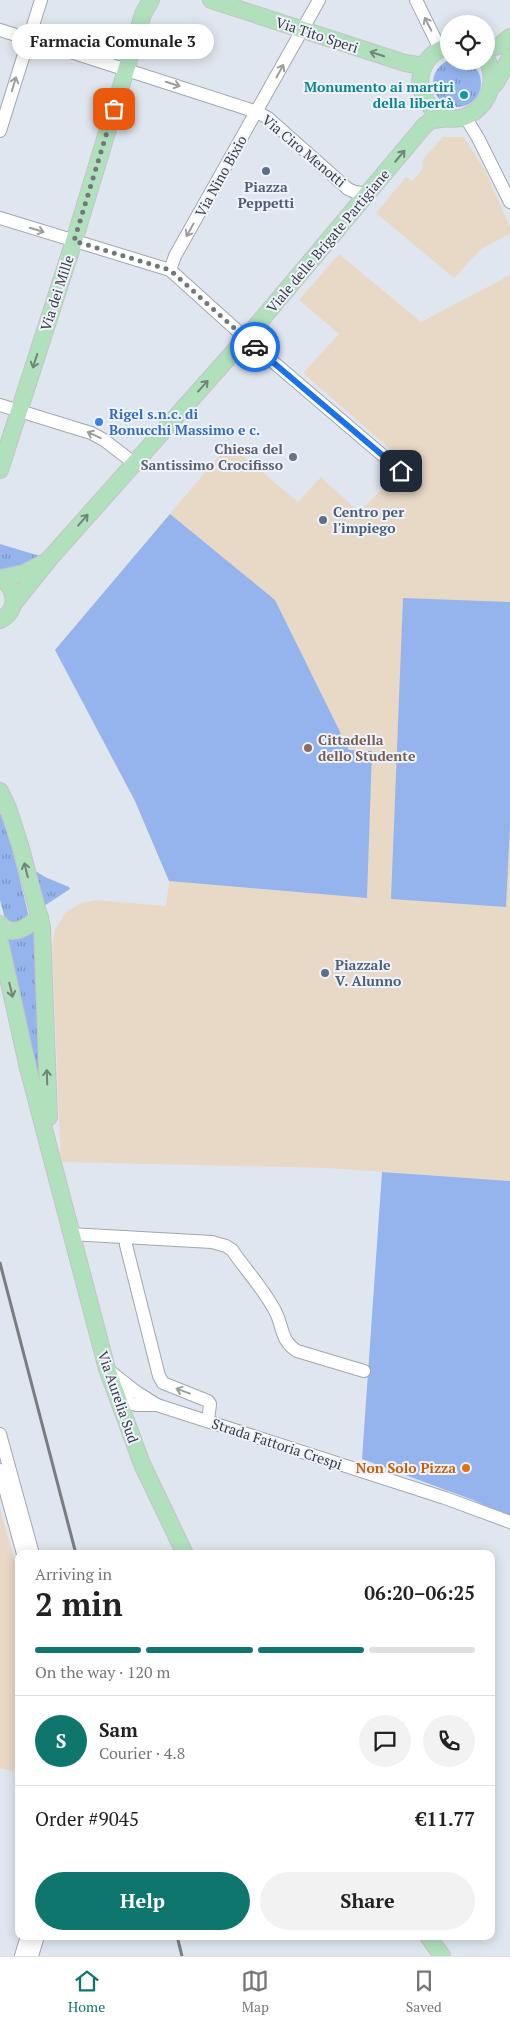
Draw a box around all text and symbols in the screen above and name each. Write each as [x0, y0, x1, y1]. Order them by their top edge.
street label: Via Tito Speri [274, 12, 361, 57]
map controls [440, 15, 495, 70]
button: locate [440, 15, 495, 70]
one-way arrow [423, 17, 432, 32]
callout: Farmacia Comunale 3 [13, 24, 215, 59]
text: Farmacia Comunale 3 [30, 30, 196, 52]
one-way arrow [369, 49, 385, 58]
one-way arrow [276, 64, 285, 79]
one-way arrow [10, 77, 20, 93]
place label: Monumento ai martiri della libertà [304, 77, 454, 112]
one-way arrow [164, 80, 180, 89]
pin [93, 88, 135, 130]
marker: Monumento ai martiri della libertà [458, 89, 470, 101]
icon: bag [100, 95, 128, 123]
street label: Via Ciro Menotti [259, 110, 350, 191]
street label: Via Nino Bixio [190, 131, 251, 220]
one-way arrow [394, 149, 405, 162]
marker: Piazza Peppetti [260, 165, 272, 177]
street label: Viale delle Brigate Partigiane [262, 165, 393, 316]
place label: Piazza Peppetti [238, 177, 295, 212]
one-way arrow [184, 223, 194, 237]
one-way arrow [29, 225, 45, 235]
street label: Via dei Mille [35, 253, 78, 333]
courier [230, 322, 280, 372]
icon: car [241, 333, 269, 361]
one-way arrow [30, 353, 39, 368]
one-way arrow [197, 379, 209, 392]
place label: Rigel s.n.c. di Bonucchi Massimo e c. [109, 404, 260, 439]
marker: Rigel s.n.c. di Bonucchi Massimo e c. [93, 416, 105, 428]
one-way arrow [87, 430, 102, 439]
place label: Chiesa del Santissimo Crocifisso [141, 439, 283, 474]
pin [380, 450, 422, 492]
marker: Chiesa del Santissimo Crocifisso [287, 451, 299, 463]
icon: home [387, 457, 415, 485]
place label: Centro per l'impiego [333, 502, 404, 537]
one-way arrow [78, 514, 89, 527]
marker: Centro per l'impiego [317, 514, 329, 526]
place label: Cittadella dello Studente [318, 730, 416, 765]
marker: Cittadella dello Studente [302, 742, 314, 754]
one-way arrow [21, 862, 31, 878]
place label: Piazzale V. Alunno [335, 955, 401, 990]
marker: Piazzale V. Alunno [319, 967, 331, 979]
one-way arrow [7, 981, 16, 997]
one-way arrow [42, 1069, 51, 1085]
street label: Via Aurelia Sud [94, 1348, 143, 1446]
one-way arrow [175, 1386, 191, 1395]
street label: Strada Fattoria Crespi [210, 1413, 345, 1474]
place label: Non Solo Pizza [356, 1458, 456, 1477]
marker: Non Solo Pizza [460, 1462, 472, 1474]
text: Arriving in [35, 1563, 112, 1585]
text: 06:20–06:25 [364, 1580, 475, 1605]
text: 2 min [35, 1583, 123, 1625]
text: On the way · 120 m [35, 1661, 170, 1683]
button: chat [359, 1715, 411, 1767]
button: phone [423, 1715, 475, 1767]
text: Sam [99, 1717, 138, 1742]
text: S [56, 1728, 66, 1753]
text: Courier · 4.8 [99, 1742, 185, 1764]
text: Order #9045 [35, 1806, 139, 1831]
text: €11.77 [416, 1806, 475, 1831]
button: Help [35, 1872, 250, 1930]
button: Share [260, 1872, 475, 1930]
tab: Home [68, 1967, 105, 2016]
tab: Map [241, 1967, 269, 2016]
tab: Saved [406, 1967, 442, 2016]

